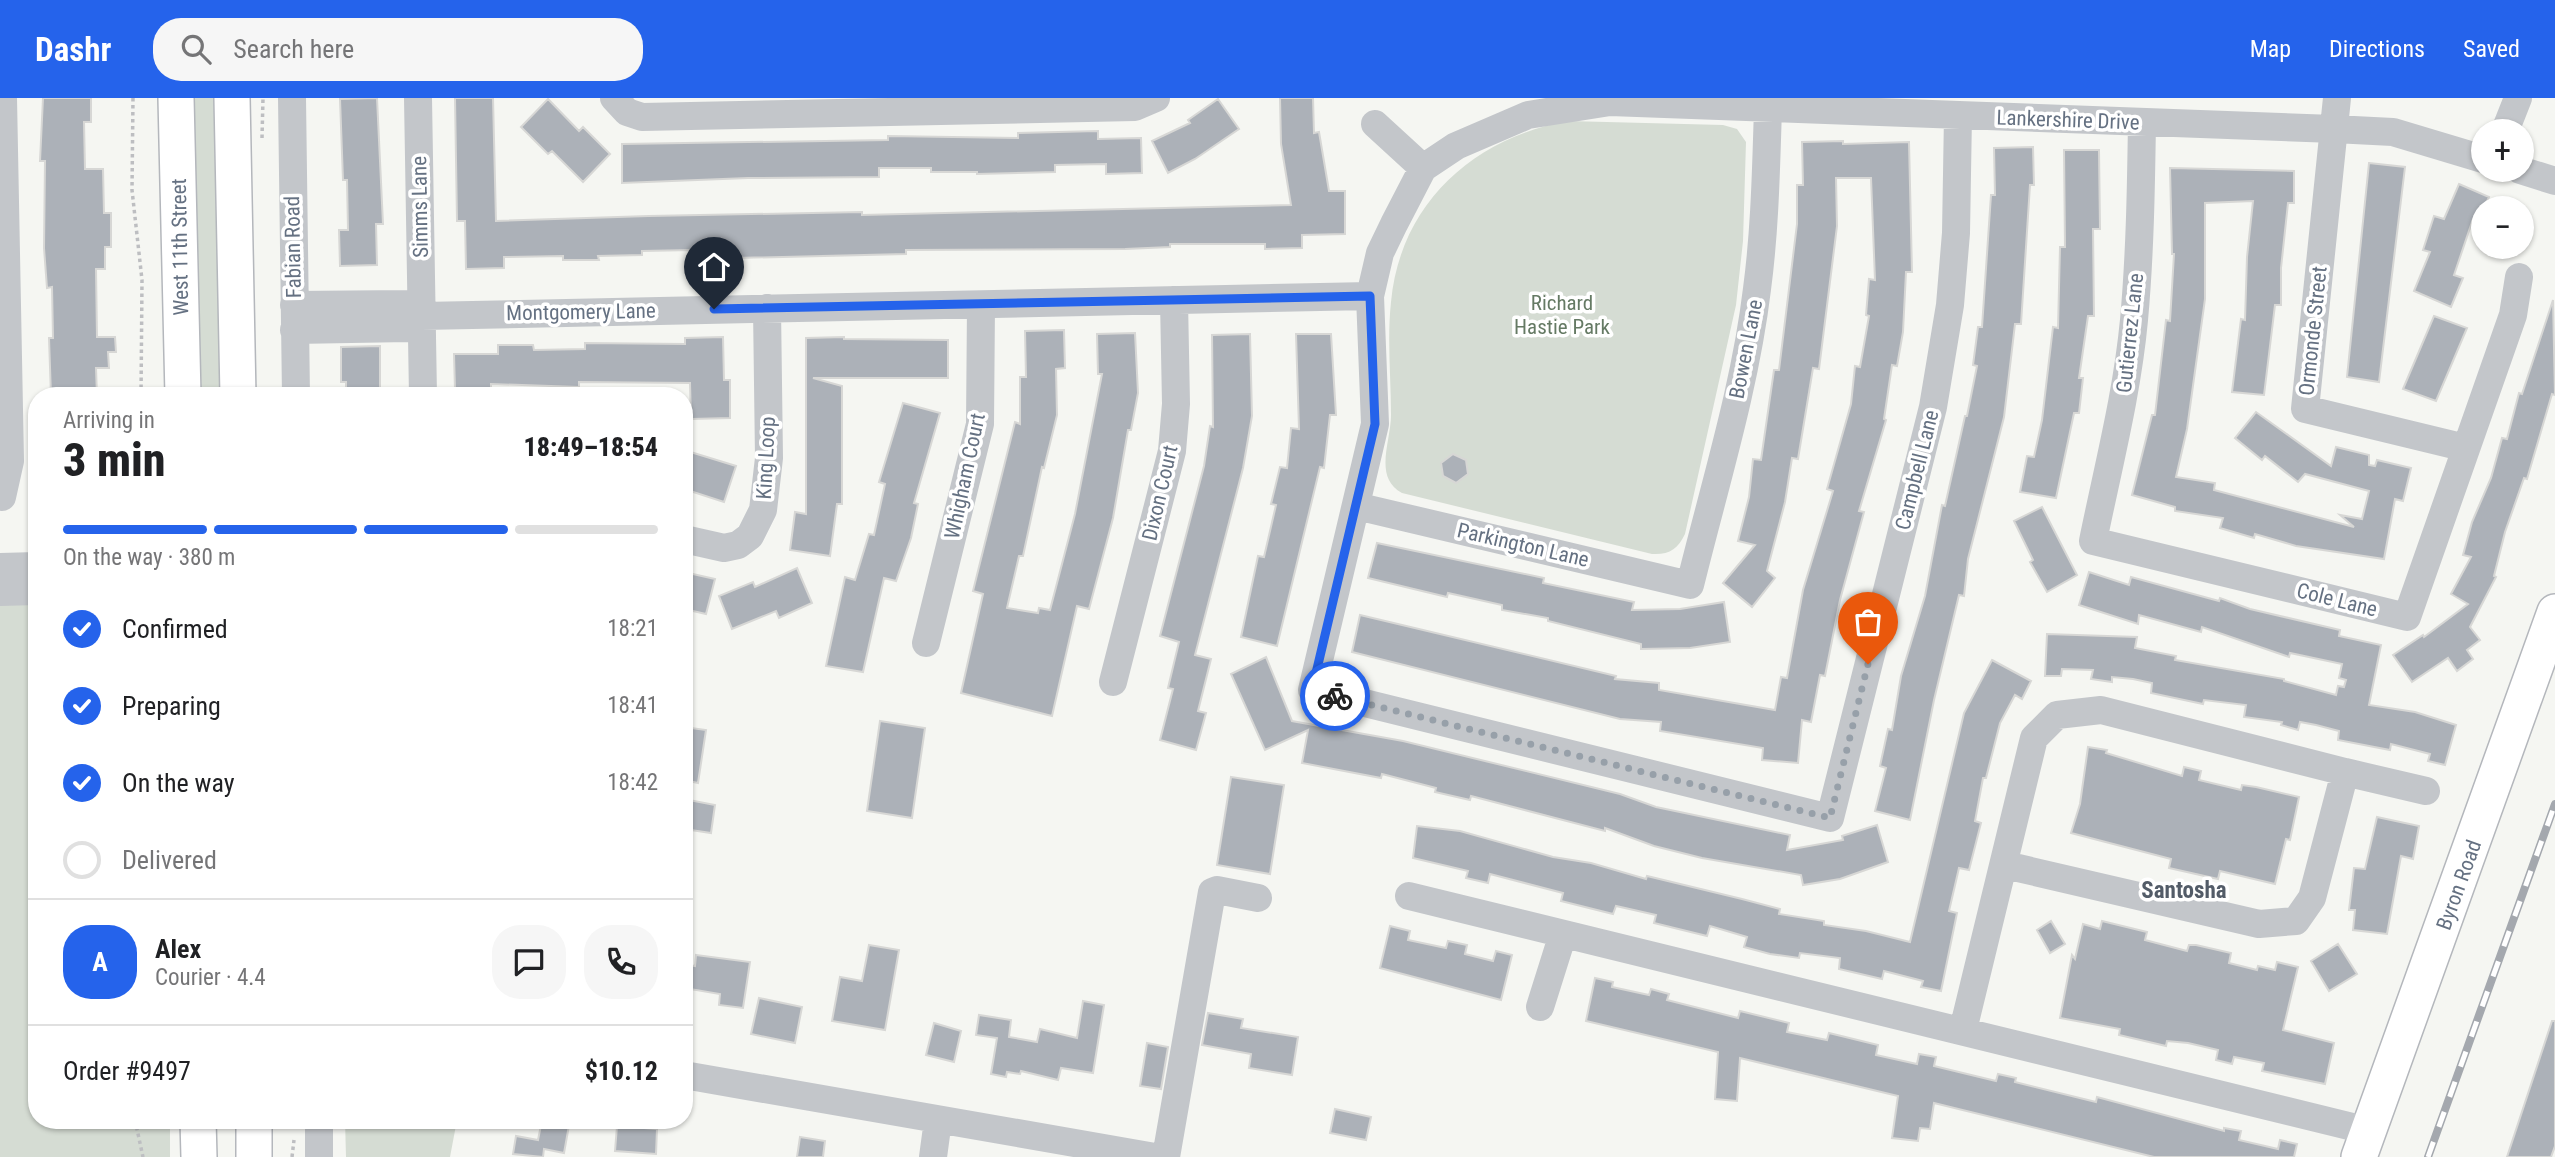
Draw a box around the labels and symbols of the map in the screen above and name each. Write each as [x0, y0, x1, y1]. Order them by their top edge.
street label: Lankershire Drive [1996, 106, 2140, 134]
street label: Simms Lane [407, 156, 433, 258]
street label: West 11th Street [167, 178, 193, 316]
street label: Fabian Road [280, 196, 306, 298]
pin [684, 237, 744, 309]
street label: Ormonde Street [2294, 265, 2332, 397]
street label: Gutierrez Lane [2112, 272, 2148, 394]
park label: Richard Hastie Park [1514, 291, 1610, 339]
street label: Bowen Lane [1725, 297, 1767, 401]
street label: Montgomery Lane [506, 299, 656, 325]
street label: Campbell Lane [1890, 407, 1944, 533]
street label: Whigham Court [940, 411, 990, 541]
street label: King Loop [752, 416, 780, 500]
street label: Dixon Court [1137, 443, 1183, 543]
street label: Parkington Lane [1455, 518, 1591, 572]
street label: Cole Lane [2294, 578, 2380, 622]
pin [1838, 592, 1898, 664]
courier [1300, 661, 1370, 731]
street label: Byron Road [2432, 837, 2486, 933]
district label: Santosha [2141, 877, 2227, 904]

